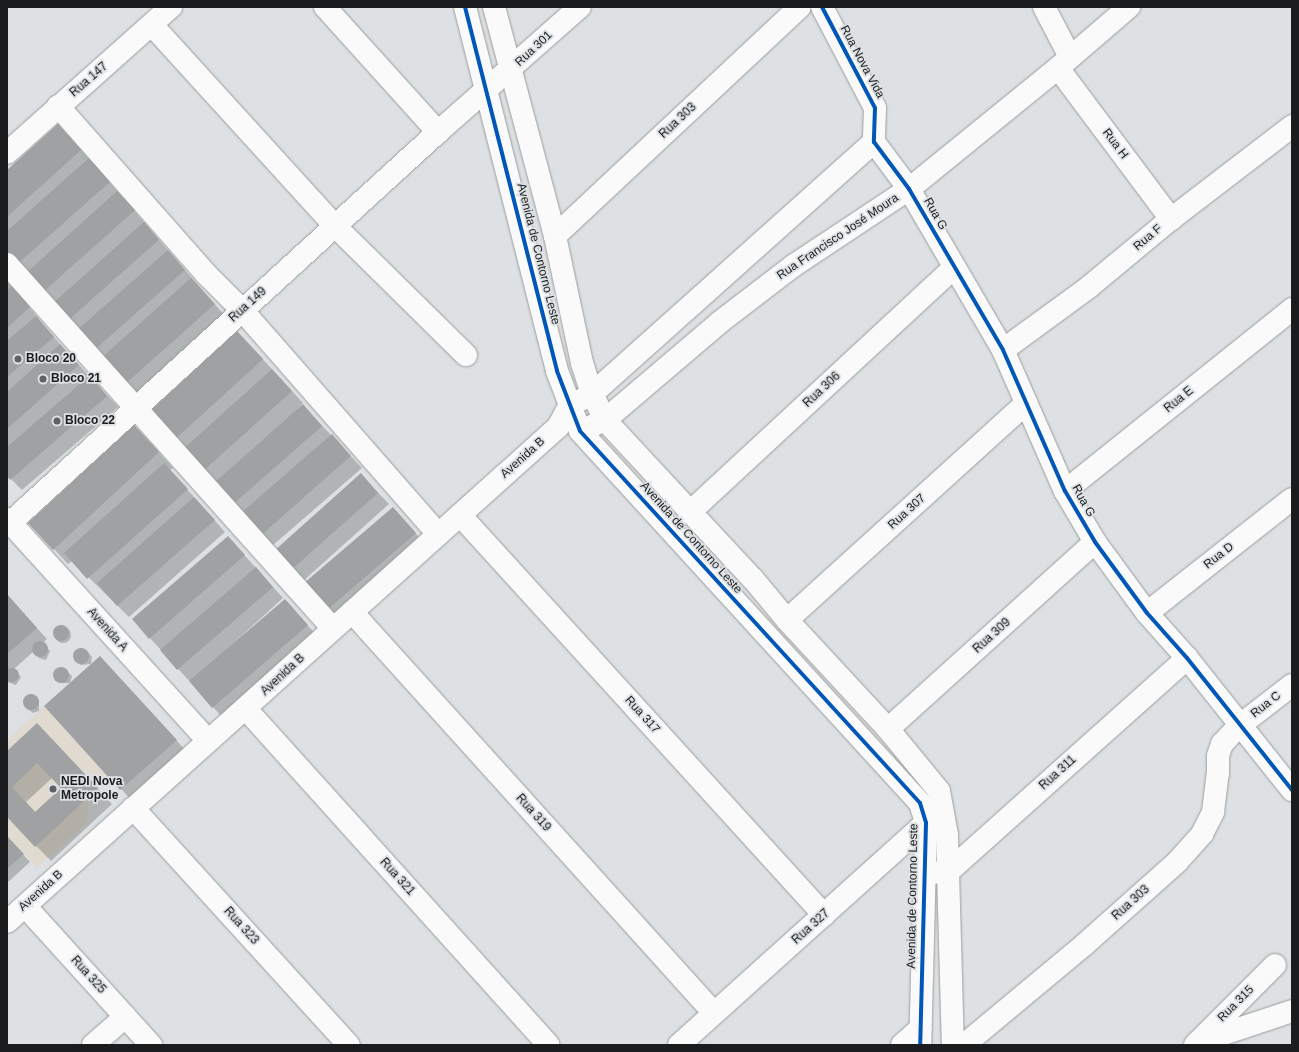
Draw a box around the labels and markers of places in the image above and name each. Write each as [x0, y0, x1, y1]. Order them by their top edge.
place label: Bloco 20 [26, 352, 76, 366]
marker: Bloco 20 [13, 354, 23, 364]
place label: Bloco 21 [51, 372, 101, 386]
marker: Bloco 21 [38, 374, 48, 384]
place label: Bloco 22 [65, 414, 115, 428]
marker: Bloco 22 [52, 416, 62, 426]
place label: NEDI Nova Metropole [61, 775, 122, 803]
marker: NEDI Nova Metropole [48, 784, 58, 794]

